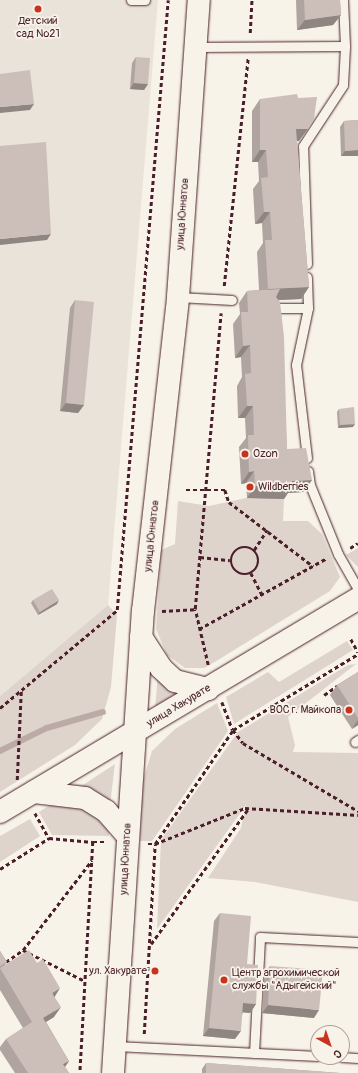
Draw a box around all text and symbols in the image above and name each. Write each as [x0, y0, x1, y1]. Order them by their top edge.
marker: Детский сад №21 [33, 4, 43, 14]
place label: Детский сад №21 [16, 15, 60, 41]
street label: улица Юннатов [174, 178, 192, 250]
place label: Ozon [253, 447, 278, 461]
marker: Ozon [240, 449, 250, 459]
place label: Wildberries [258, 480, 308, 494]
marker: Wildberries [245, 482, 255, 492]
street label: улица Юннатов [142, 499, 162, 573]
street label: улица Хакурате [145, 682, 213, 730]
place label: ВОС г. Майкопа [269, 703, 341, 717]
marker: ВОС г. Майкопа [344, 705, 354, 715]
street label: улица Юннатов [118, 823, 134, 895]
place label: ул. Хакурате [89, 964, 147, 978]
marker: ул. Хакурате [150, 966, 160, 976]
place label: Центр агрохимической службы "Адыгейский" [232, 967, 340, 993]
marker: Центр агрохимической службы "Адыгейский" [219, 975, 229, 985]
north arrow [310, 1025, 350, 1065]
text: С [331, 1047, 344, 1061]

